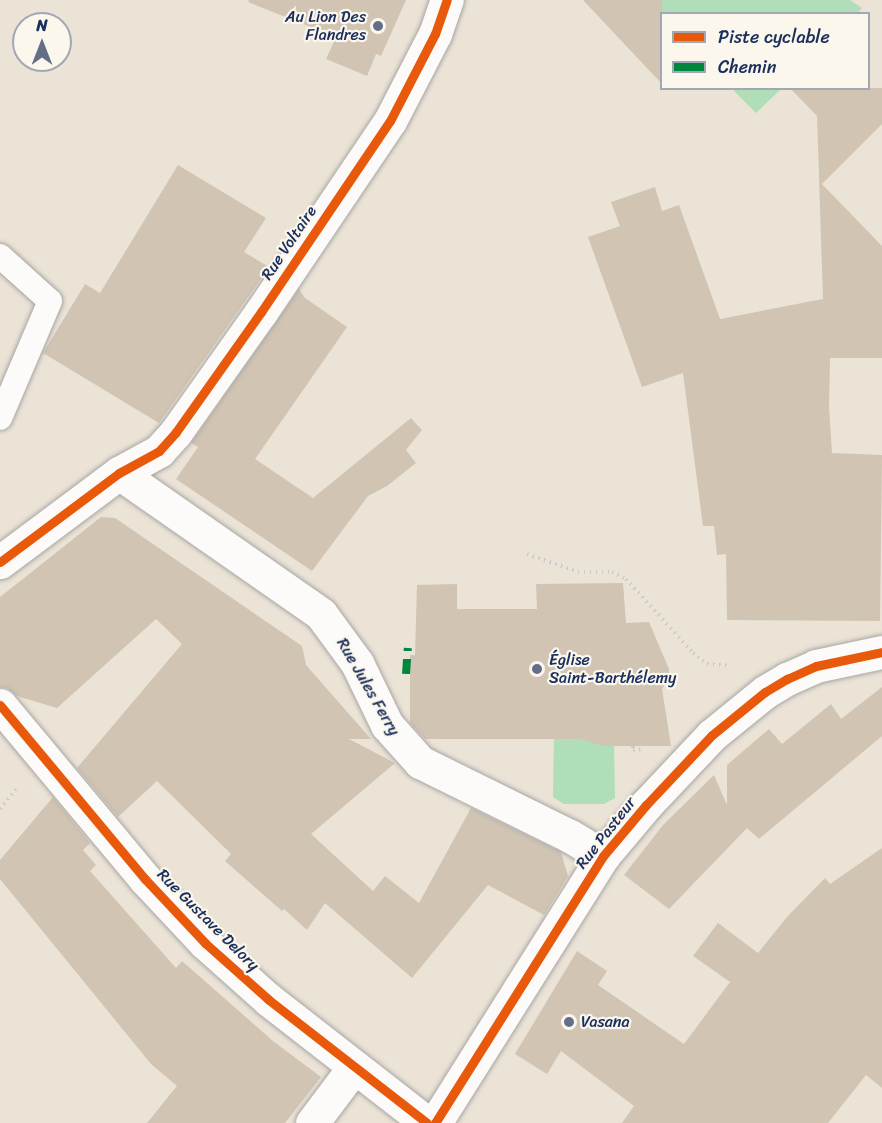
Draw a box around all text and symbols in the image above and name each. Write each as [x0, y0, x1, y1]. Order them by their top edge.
place label: Au Lion Des Flandres [285, 7, 366, 45]
text: N [36, 11, 48, 40]
north arrow [12, 12, 72, 72]
legend [660, 12, 870, 90]
marker: Au Lion Des Flandres [371, 19, 385, 33]
text: Piste cyclable [718, 21, 830, 53]
text: Chemin [718, 51, 776, 83]
street label: Rue Voltaire [257, 202, 321, 284]
street label: Rue Jules Ferry [332, 635, 404, 739]
place label: Église Saint-Barthélemy [549, 650, 676, 688]
marker: Église Saint-Barthélemy [530, 662, 544, 676]
street label: Rue Pasteur [572, 793, 640, 873]
street label: Rue Gustave Delory [153, 865, 263, 975]
place label: Vasana [581, 1012, 629, 1032]
marker: Vasana [562, 1015, 576, 1029]

